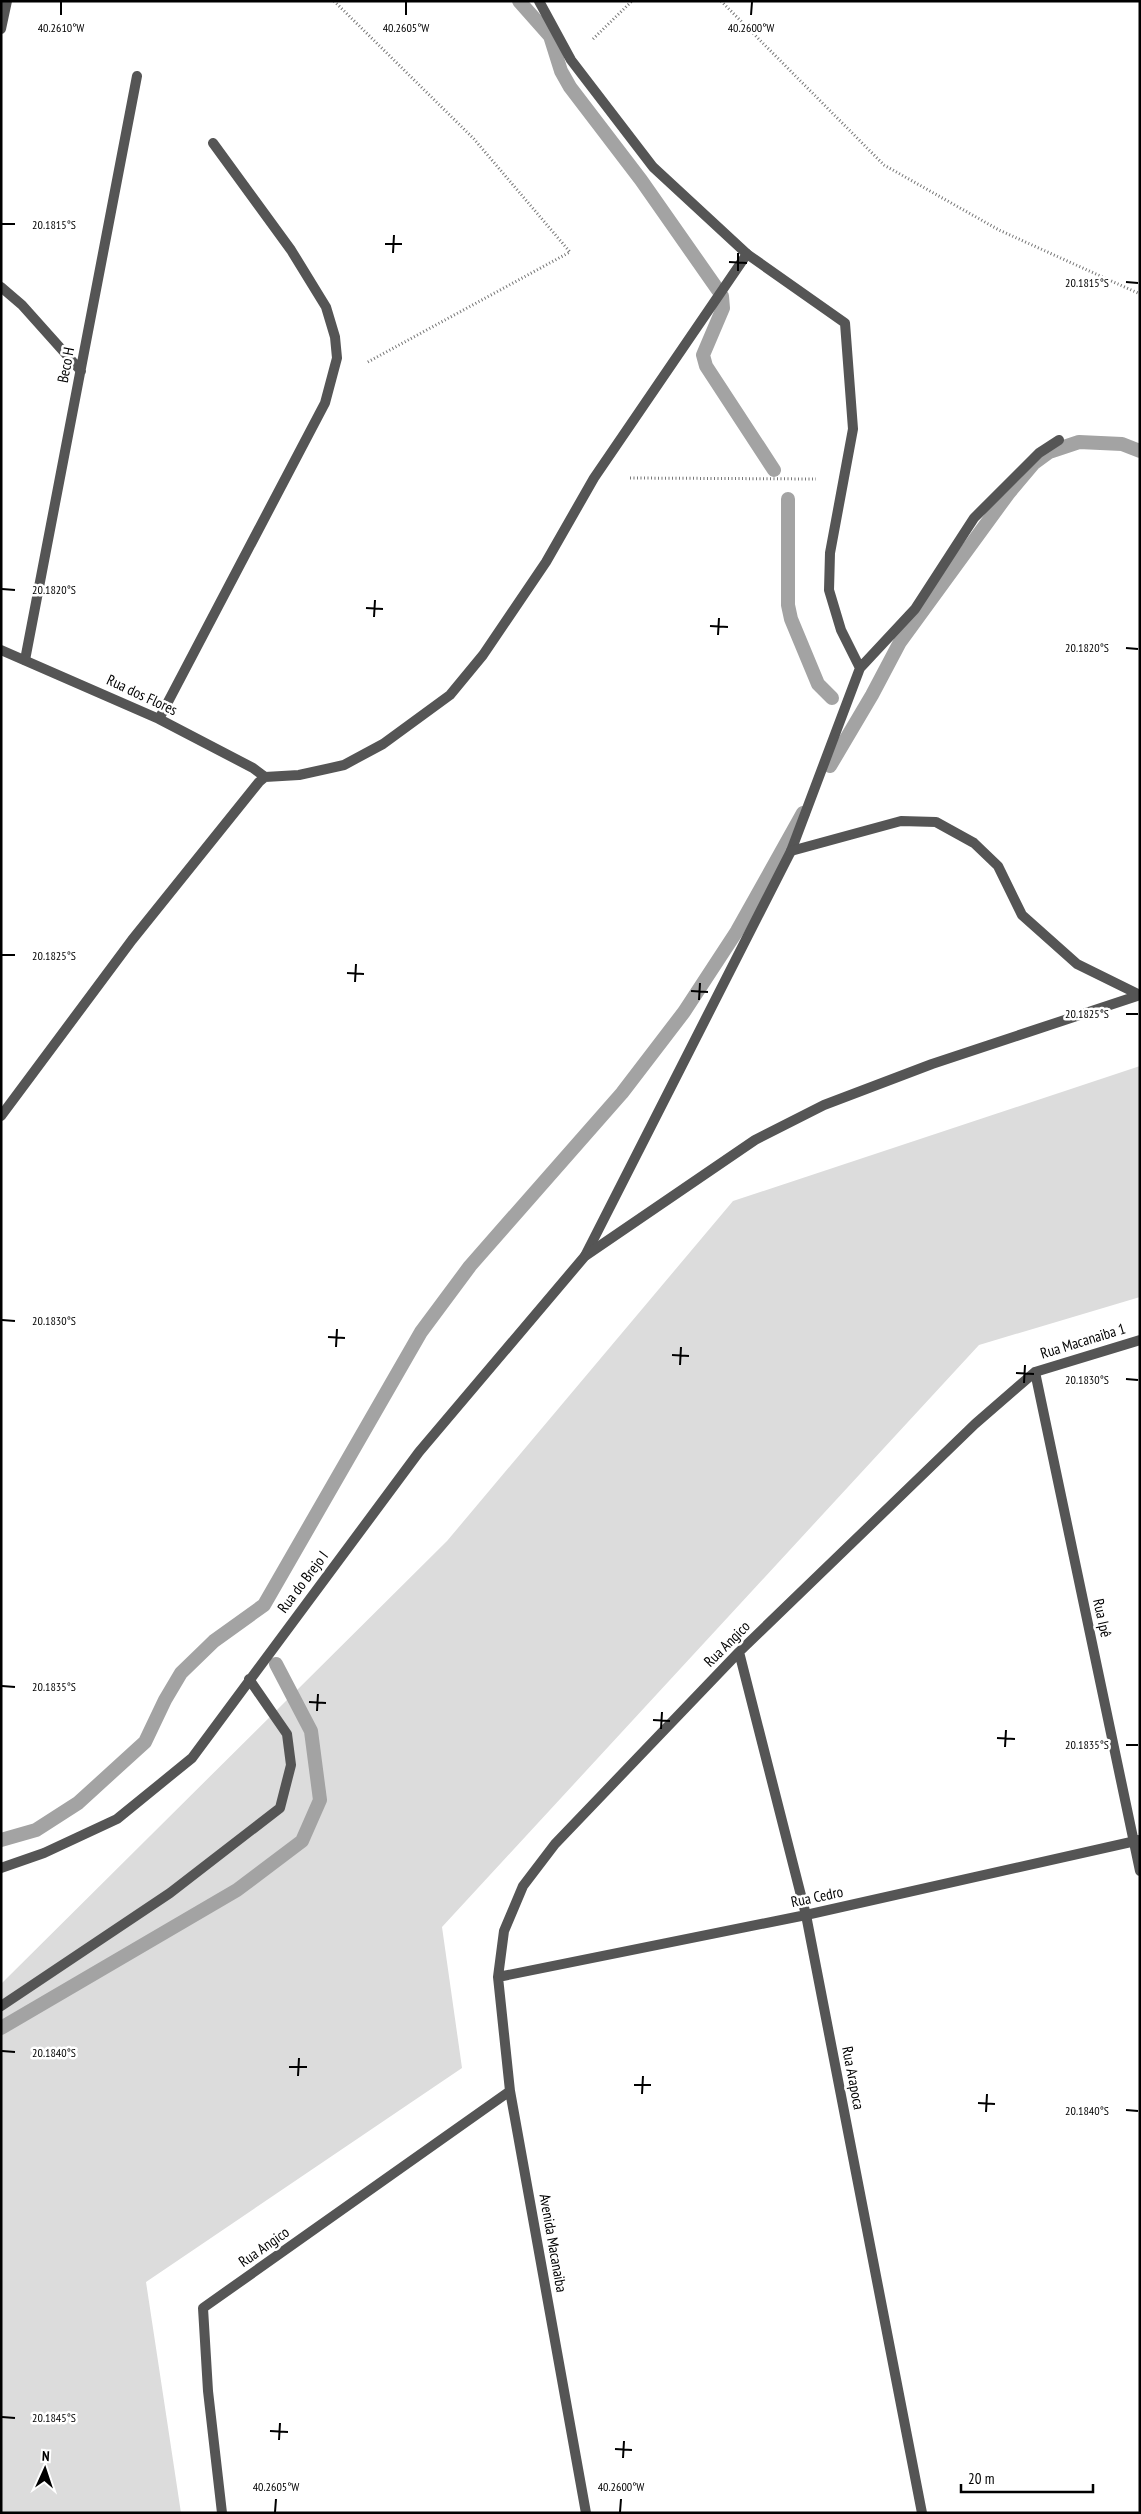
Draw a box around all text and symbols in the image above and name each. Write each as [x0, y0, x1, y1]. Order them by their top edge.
text: 40.2610°W [38, 20, 84, 35]
text: 40.2605°W [383, 20, 429, 35]
text: 40.2600°W [728, 20, 774, 35]
text: 20.1815°S [32, 217, 76, 232]
text: 20.1815°S [1065, 275, 1109, 290]
street label: Beco H [53, 345, 78, 384]
text: 20.1820°S [32, 582, 76, 597]
text: 20.1820°S [1065, 640, 1109, 655]
street label: Rua dos Flores [104, 670, 181, 719]
text: 20.1825°S [32, 948, 76, 963]
text: 20.1825°S [1065, 1006, 1109, 1021]
text: 20.1830°S [32, 1313, 76, 1328]
street label: Rua Macanaiba 1 [1038, 1319, 1128, 1362]
text: 20.1830°S [1065, 1372, 1109, 1387]
street label: Rua do Brejo I [273, 1547, 332, 1616]
street label: Rua Ipê [1089, 1597, 1116, 1639]
street label: Rua Angico [700, 1617, 754, 1671]
text: 20.1835°S [32, 1679, 76, 1694]
text: 20.1835°S [1065, 1737, 1109, 1752]
street label: Rua Cedro [789, 1882, 845, 1911]
text: 20.1840°S [32, 2045, 76, 2060]
street label: Rua Arapoca [838, 2045, 869, 2111]
text: 20.1840°S [1065, 2103, 1109, 2118]
street label: Avenida Macanaiba [536, 2192, 571, 2294]
street label: Rua Angico [235, 2222, 293, 2271]
text: 20.1845°S [32, 2410, 76, 2425]
north arrow [20, 2444, 70, 2494]
text: N [41, 2447, 50, 2465]
scale bar [961, 2462, 1094, 2494]
text: 20 m [968, 2469, 994, 2488]
text: 40.2605°W [253, 2479, 299, 2494]
text: 40.2600°W [598, 2479, 644, 2494]

